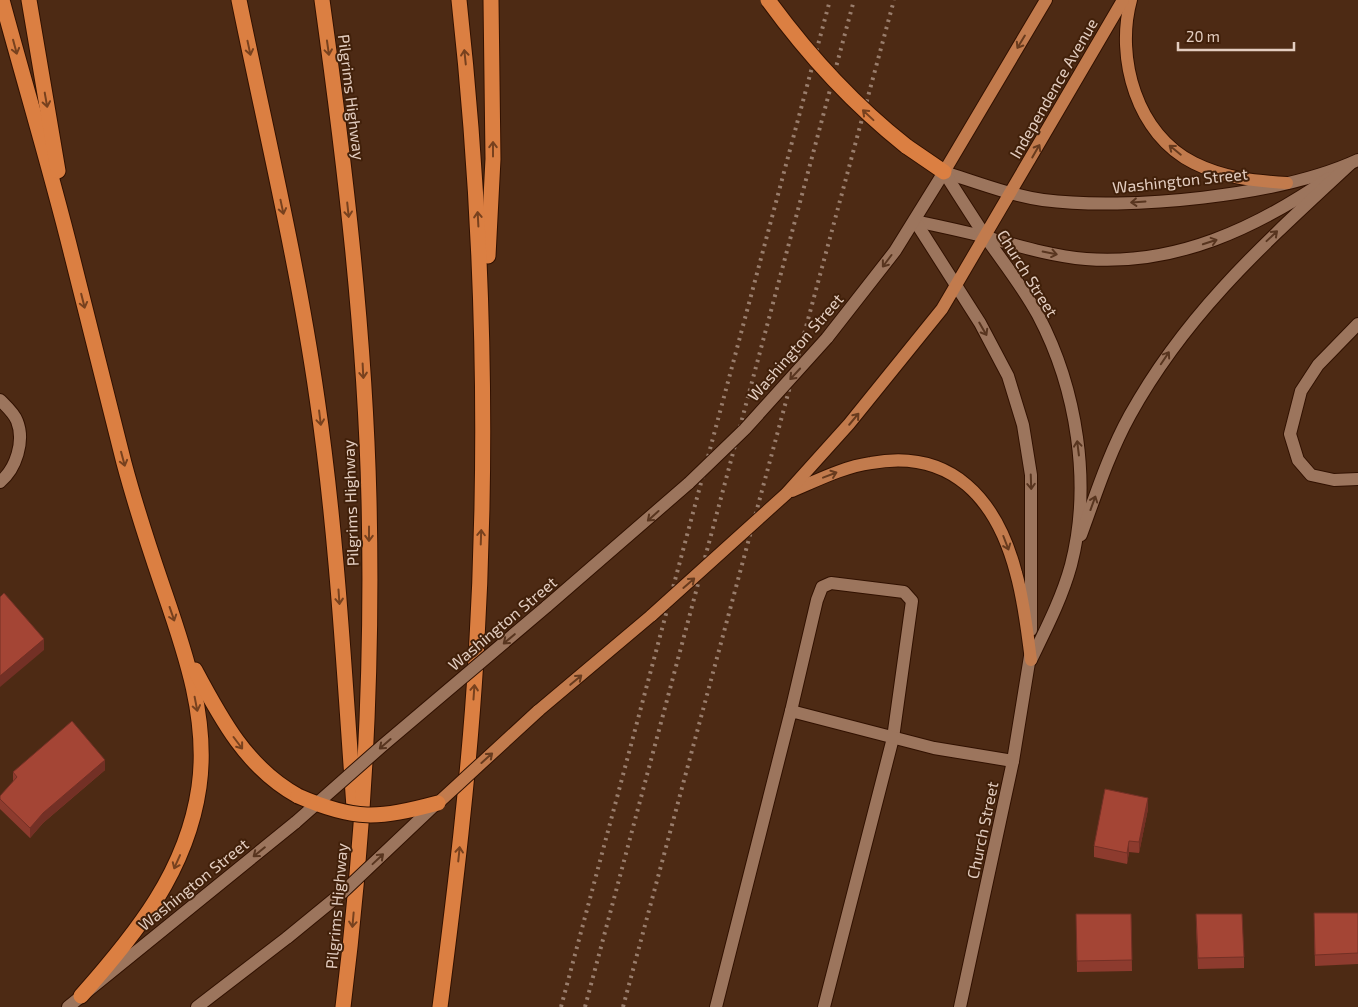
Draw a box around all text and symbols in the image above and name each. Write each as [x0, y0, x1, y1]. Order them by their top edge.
street label: Independence Avenue [1005, 15, 1101, 161]
scale bar [1178, 20, 1294, 52]
text: 20 m [1186, 27, 1220, 45]
street label: Pilgrims Highway [335, 33, 369, 161]
one-way arrow [1015, 34, 1025, 48]
one-way arrow [10, 39, 20, 55]
one-way arrow [245, 39, 254, 55]
one-way arrow [324, 40, 334, 56]
one-way arrow [460, 49, 470, 65]
one-way arrow [41, 91, 51, 107]
one-way arrow [862, 109, 875, 121]
one-way arrow [488, 141, 498, 158]
one-way arrow [1031, 144, 1041, 158]
one-way arrow [1169, 145, 1182, 156]
street label: Washington Street [1111, 163, 1249, 197]
one-way arrow [278, 198, 287, 214]
one-way arrow [1130, 198, 1146, 207]
one-way arrow [343, 201, 353, 217]
one-way arrow [473, 211, 482, 227]
street label: Church Street [994, 226, 1062, 320]
one-way arrow [1265, 230, 1278, 242]
one-way arrow [1202, 236, 1218, 246]
one-way arrow [1042, 249, 1058, 259]
one-way arrow [882, 254, 893, 267]
street label: Washington Street [743, 289, 847, 405]
one-way arrow [79, 293, 89, 309]
one-way arrow [978, 321, 988, 335]
one-way arrow [1160, 352, 1170, 366]
one-way arrow [358, 363, 367, 379]
one-way arrow [789, 368, 801, 381]
one-way arrow [315, 410, 325, 426]
one-way arrow [848, 413, 859, 426]
street label: Pilgrims Highway [338, 439, 362, 567]
one-way arrow [1072, 440, 1082, 456]
one-way arrow [119, 450, 128, 466]
one-way arrow [822, 470, 837, 479]
one-way arrow [1026, 474, 1035, 490]
one-way arrow [1089, 496, 1098, 511]
one-way arrow [646, 510, 659, 521]
one-way arrow [364, 525, 374, 541]
one-way arrow [476, 530, 486, 546]
one-way arrow [1002, 535, 1011, 550]
street label: Washington Street [444, 572, 560, 674]
one-way arrow [682, 577, 695, 589]
one-way arrow [334, 589, 344, 605]
one-way arrow [168, 605, 177, 621]
one-way arrow [502, 633, 515, 644]
one-way arrow [569, 674, 582, 686]
one-way arrow [469, 684, 478, 700]
one-way arrow [192, 695, 202, 711]
one-way arrow [232, 736, 243, 749]
one-way arrow [378, 738, 391, 749]
one-way arrow [480, 752, 493, 764]
street label: Church Street [962, 780, 1002, 880]
street label: Washington Street [134, 834, 252, 934]
street label: Pilgrims Highway [321, 842, 351, 970]
one-way arrow [454, 846, 464, 862]
one-way arrow [252, 847, 265, 858]
one-way arrow [371, 853, 384, 865]
one-way arrow [172, 854, 182, 869]
one-way arrow [348, 912, 358, 928]

